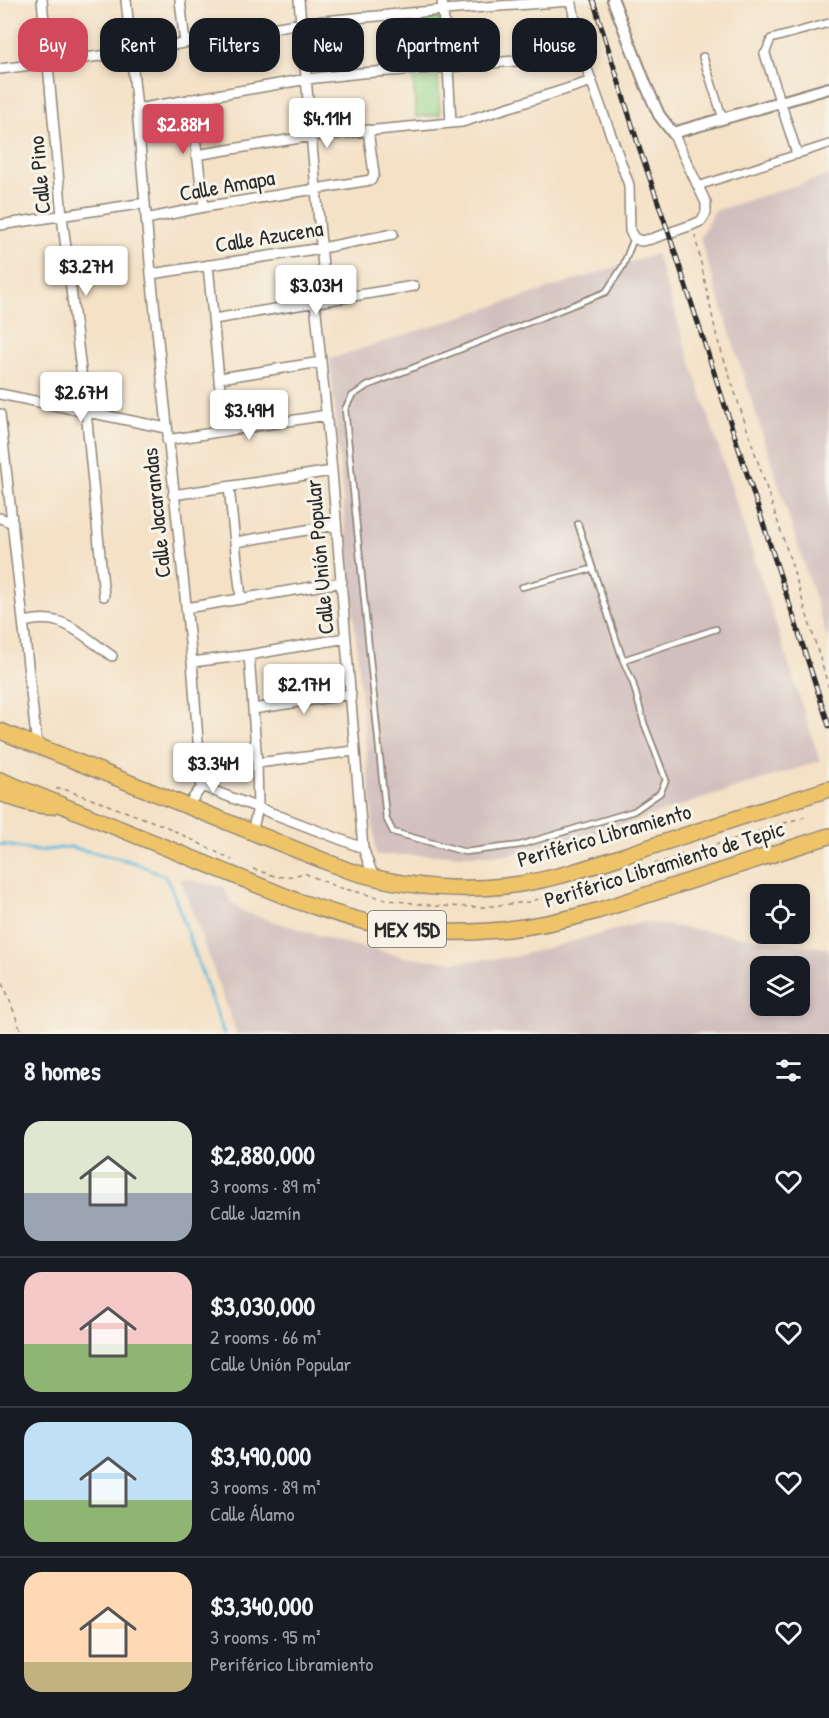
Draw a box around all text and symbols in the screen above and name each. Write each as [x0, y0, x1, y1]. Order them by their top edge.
chip: Buy [18, 18, 88, 72]
chip: Rent [100, 18, 177, 72]
chip: Filters [189, 18, 280, 72]
chip: New [292, 18, 364, 72]
chip: Apartment [376, 18, 500, 72]
chip: House [512, 18, 597, 72]
pin: $4.11M [278, 98, 376, 149]
pin: $2.88M [134, 104, 232, 155]
text: $4.11M [303, 104, 351, 131]
text: $2.88M [157, 110, 210, 137]
street label: Calle Pino [21, 135, 57, 215]
street label: Calle Amapa [177, 162, 277, 208]
street label: Calle Azucena [213, 213, 325, 259]
pin: $3.27M [37, 246, 135, 297]
text: $3.27M [59, 252, 113, 279]
pin: $3.03M [267, 265, 365, 316]
text: $3.03M [289, 271, 343, 298]
pin: $2.67M [32, 372, 130, 423]
text: $2.67M [54, 378, 108, 405]
pin: $3.49M [200, 390, 298, 441]
text: $3.49M [224, 396, 274, 423]
street label: Calle Jacarandas [134, 446, 178, 580]
street label: Calle Unión Popular [297, 478, 341, 636]
pin: $2.17M [255, 664, 353, 715]
text: $2.17M [278, 670, 330, 697]
pin: $3.34M [164, 743, 262, 794]
text: $3.34M [187, 749, 239, 776]
street label: Periférico Libramiento [514, 796, 695, 874]
street label: Periférico Libramiento de Tepic [541, 813, 788, 915]
map controls [750, 884, 810, 1016]
button: locate [750, 884, 810, 944]
road number: MEX 15D [368, 911, 446, 947]
button: layers [750, 956, 810, 1016]
text: 8 homes [24, 1053, 101, 1088]
icon: filters [772, 1054, 805, 1087]
text: $2,880,000 [210, 1137, 315, 1172]
icon: home [72, 1145, 144, 1217]
icon: heart [772, 1165, 805, 1198]
text: 3 rooms · 89 m² [210, 1172, 321, 1199]
text: Calle Jazmín [210, 1199, 301, 1226]
text: $3,030,000 [210, 1288, 315, 1323]
icon: home [72, 1296, 144, 1368]
icon: heart [772, 1316, 805, 1349]
text: 2 rooms · 66 m² [210, 1323, 321, 1350]
text: Calle Unión Popular [210, 1350, 351, 1377]
text: $3,490,000 [210, 1438, 311, 1473]
icon: home [72, 1446, 144, 1518]
icon: heart [772, 1466, 805, 1499]
text: 3 rooms · 89 m² [210, 1473, 321, 1500]
text: Calle Álamo [210, 1500, 295, 1527]
text: $3,340,000 [210, 1588, 313, 1623]
icon: home [72, 1596, 144, 1668]
icon: heart [772, 1616, 805, 1649]
text: 3 rooms · 95 m² [210, 1623, 320, 1650]
text: Periférico Libramiento [210, 1650, 373, 1677]

